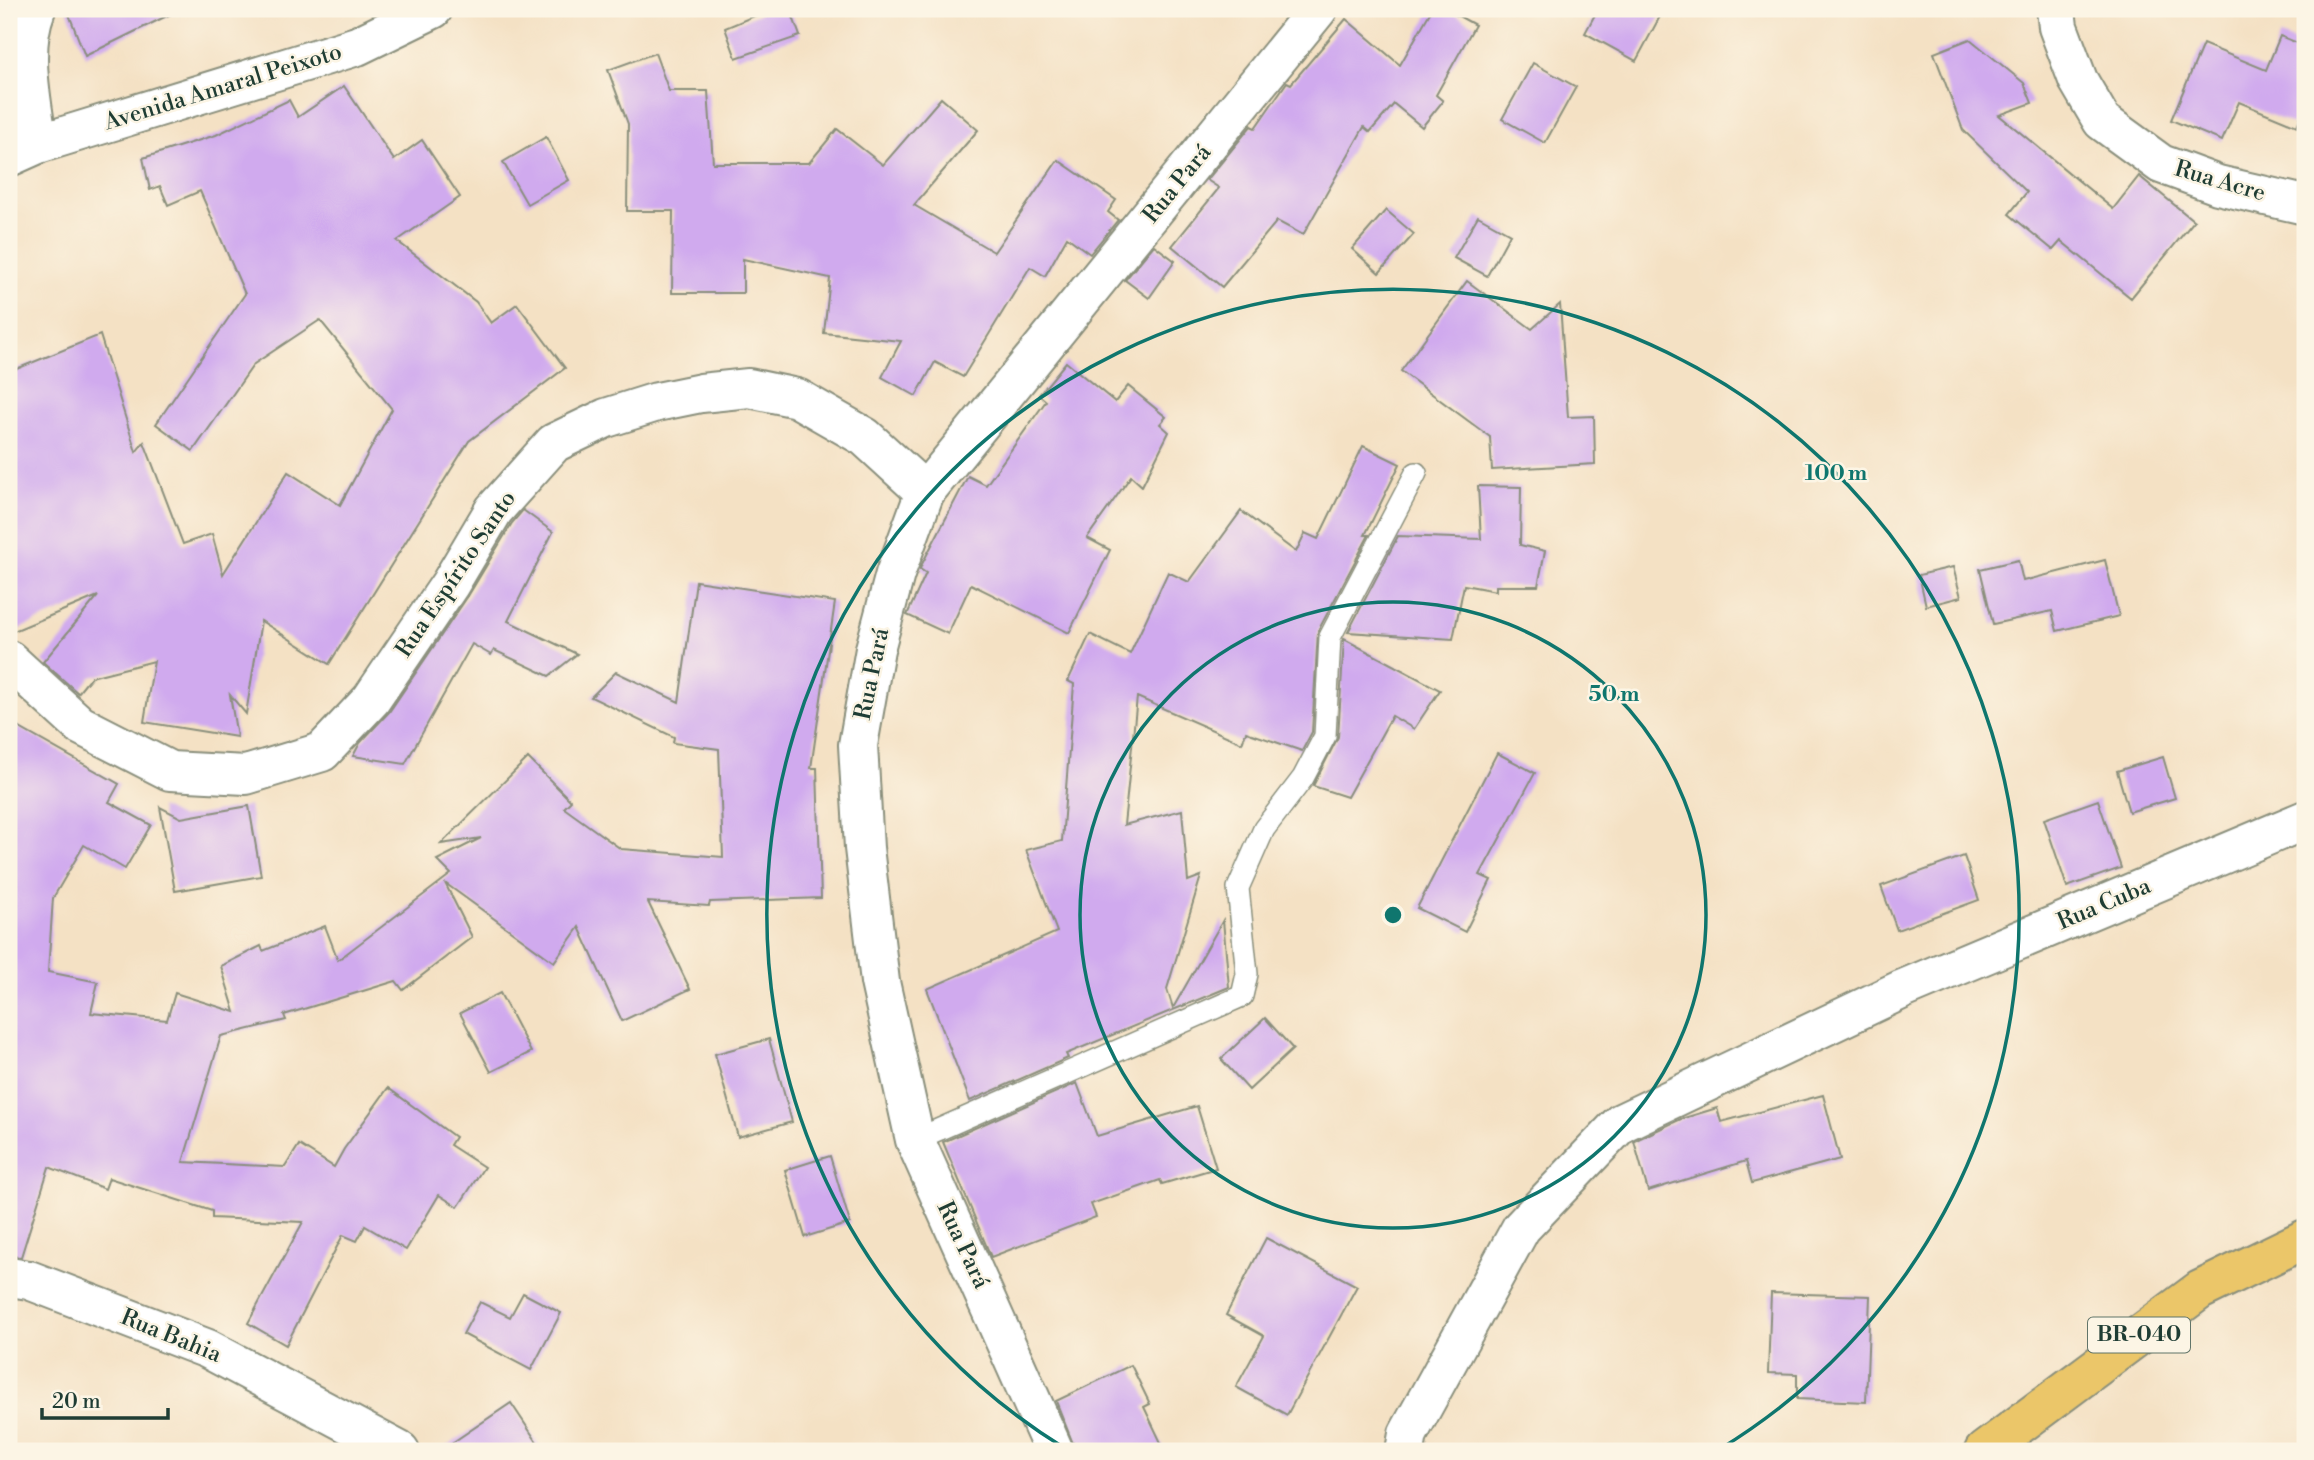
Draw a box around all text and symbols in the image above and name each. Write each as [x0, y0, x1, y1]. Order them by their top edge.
street label: Avenida Amaral Peixoto [100, 38, 345, 137]
street label: Rua Pará [1137, 139, 1217, 229]
street label: Rua Acre [2171, 155, 2269, 207]
text: 100 m [1805, 461, 1867, 487]
street label: Rua Espírito Santo [390, 485, 522, 663]
street label: Rua Pará [849, 625, 895, 722]
text: 50 m [1589, 682, 1639, 708]
street label: Rua Cuba [2053, 872, 2155, 936]
centre of rings [1381, 903, 1405, 927]
street label: Rua Pará [931, 1197, 995, 1293]
street label: Rua Bahia [117, 1303, 226, 1369]
road number: BR-040 [2088, 1318, 2190, 1352]
scale bar [42, 1376, 168, 1420]
text: 20 m [52, 1389, 101, 1415]

